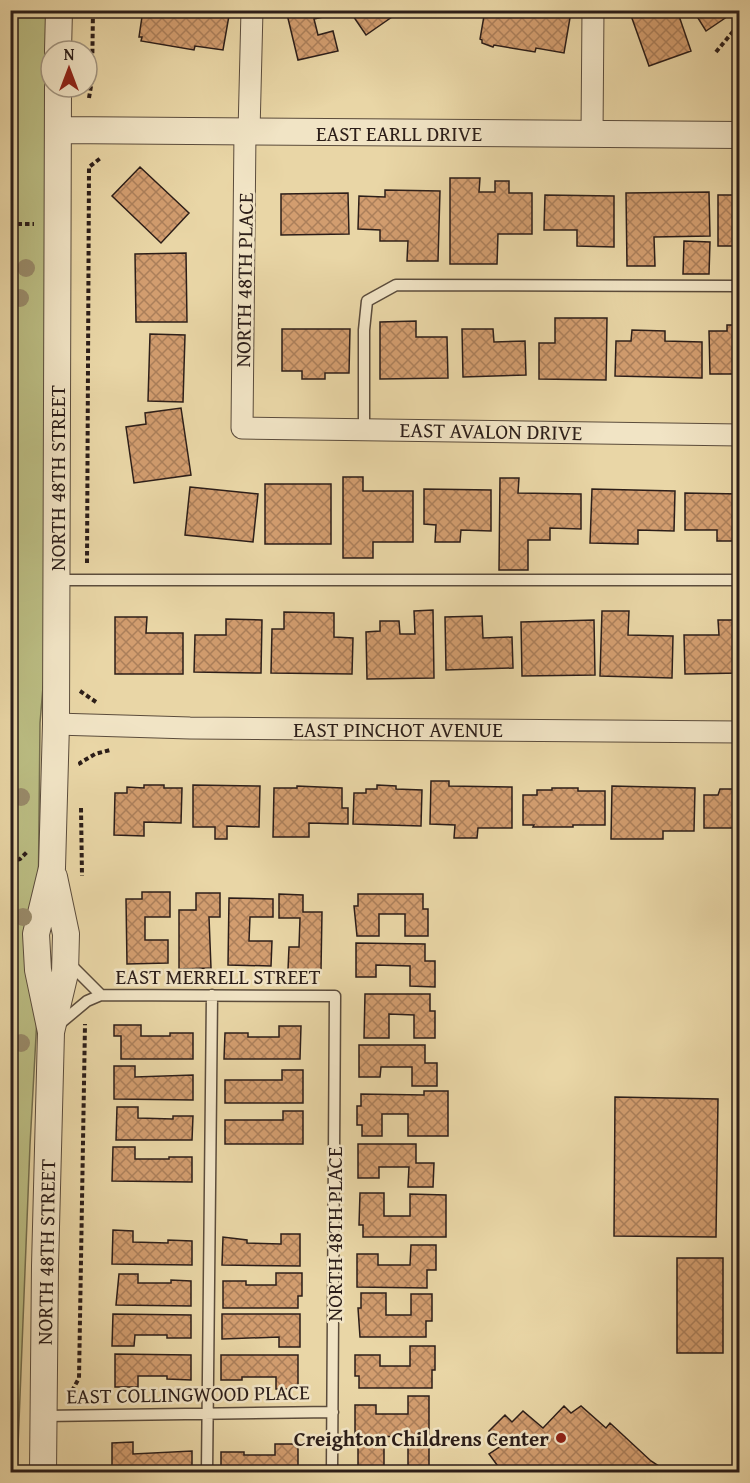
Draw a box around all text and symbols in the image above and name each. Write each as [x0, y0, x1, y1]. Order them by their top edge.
north arrow [39, 39, 99, 99]
text: N [64, 42, 75, 66]
street label: EAST EARLL DRIVE [316, 118, 482, 149]
street label: NORTH 48TH PLACE [227, 192, 261, 368]
street label: NORTH 48TH STREET [42, 385, 73, 571]
street label: EAST AVALON DRIVE [399, 414, 583, 448]
street label: EAST PINCHOT AVENUE [293, 714, 503, 745]
street label: EAST MERRELL STREET [116, 961, 321, 992]
street label: NORTH 48TH PLACE [319, 1146, 350, 1322]
street label: NORTH 48TH STREET [29, 1158, 63, 1345]
street label: EAST COLLINGWOOD PLACE [66, 1376, 310, 1412]
place label: Creighton Childrens Center [294, 1423, 549, 1454]
marker: Creighton Childrens Center [554, 1431, 568, 1445]

